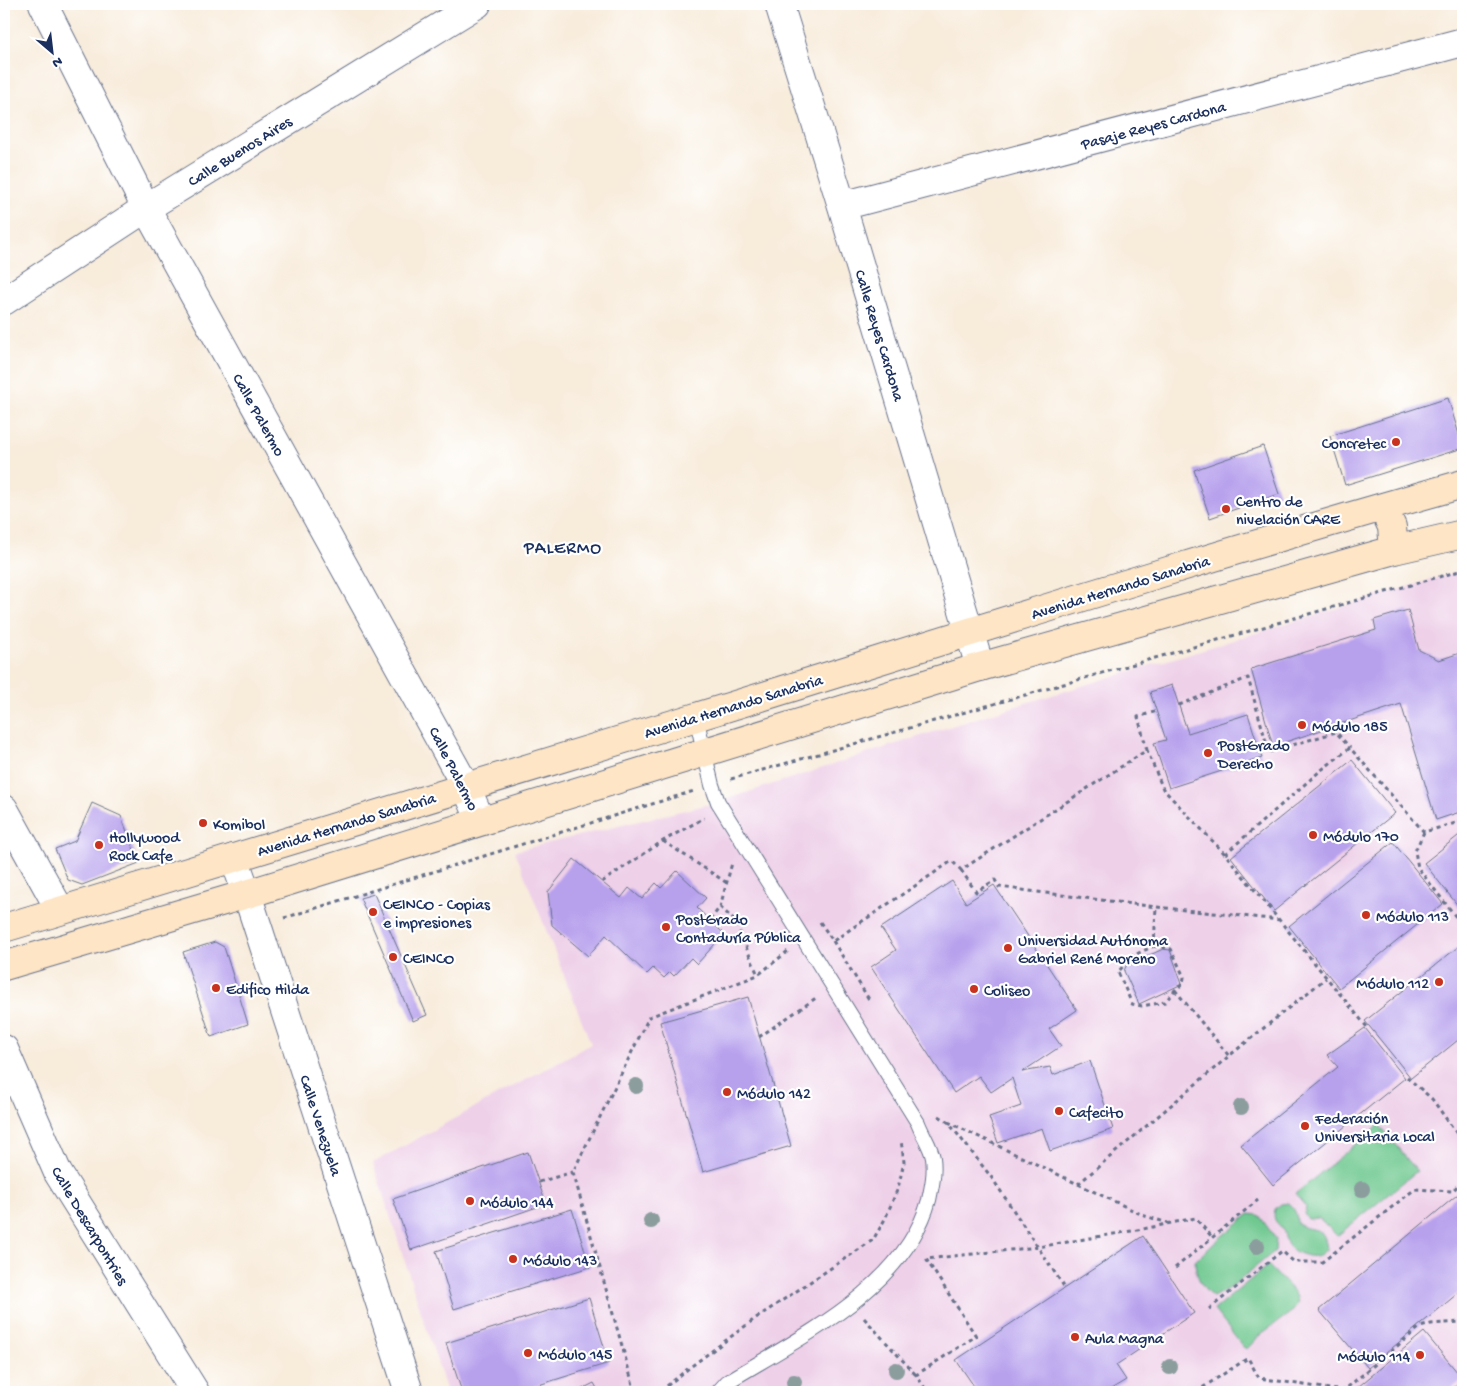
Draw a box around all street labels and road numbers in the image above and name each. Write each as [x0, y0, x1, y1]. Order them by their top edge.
street label: Pasaje Reyes Cardona [1079, 99, 1229, 156]
street label: Calle Buenos Aires [185, 113, 297, 193]
street label: Calle Reyes Cardona [849, 268, 907, 405]
street label: Calle Palermo [226, 371, 287, 460]
street label: Avenida Hernando Sanabria [1029, 553, 1214, 626]
street label: Avenida Hernando Sanabria [642, 672, 827, 745]
street label: Calle Palermo [423, 725, 481, 815]
street label: Avenida Hernando Sanabria [255, 790, 440, 863]
street label: Calle Venezuela [293, 1073, 344, 1180]
street label: Calle Descarpontries [45, 1164, 131, 1290]

